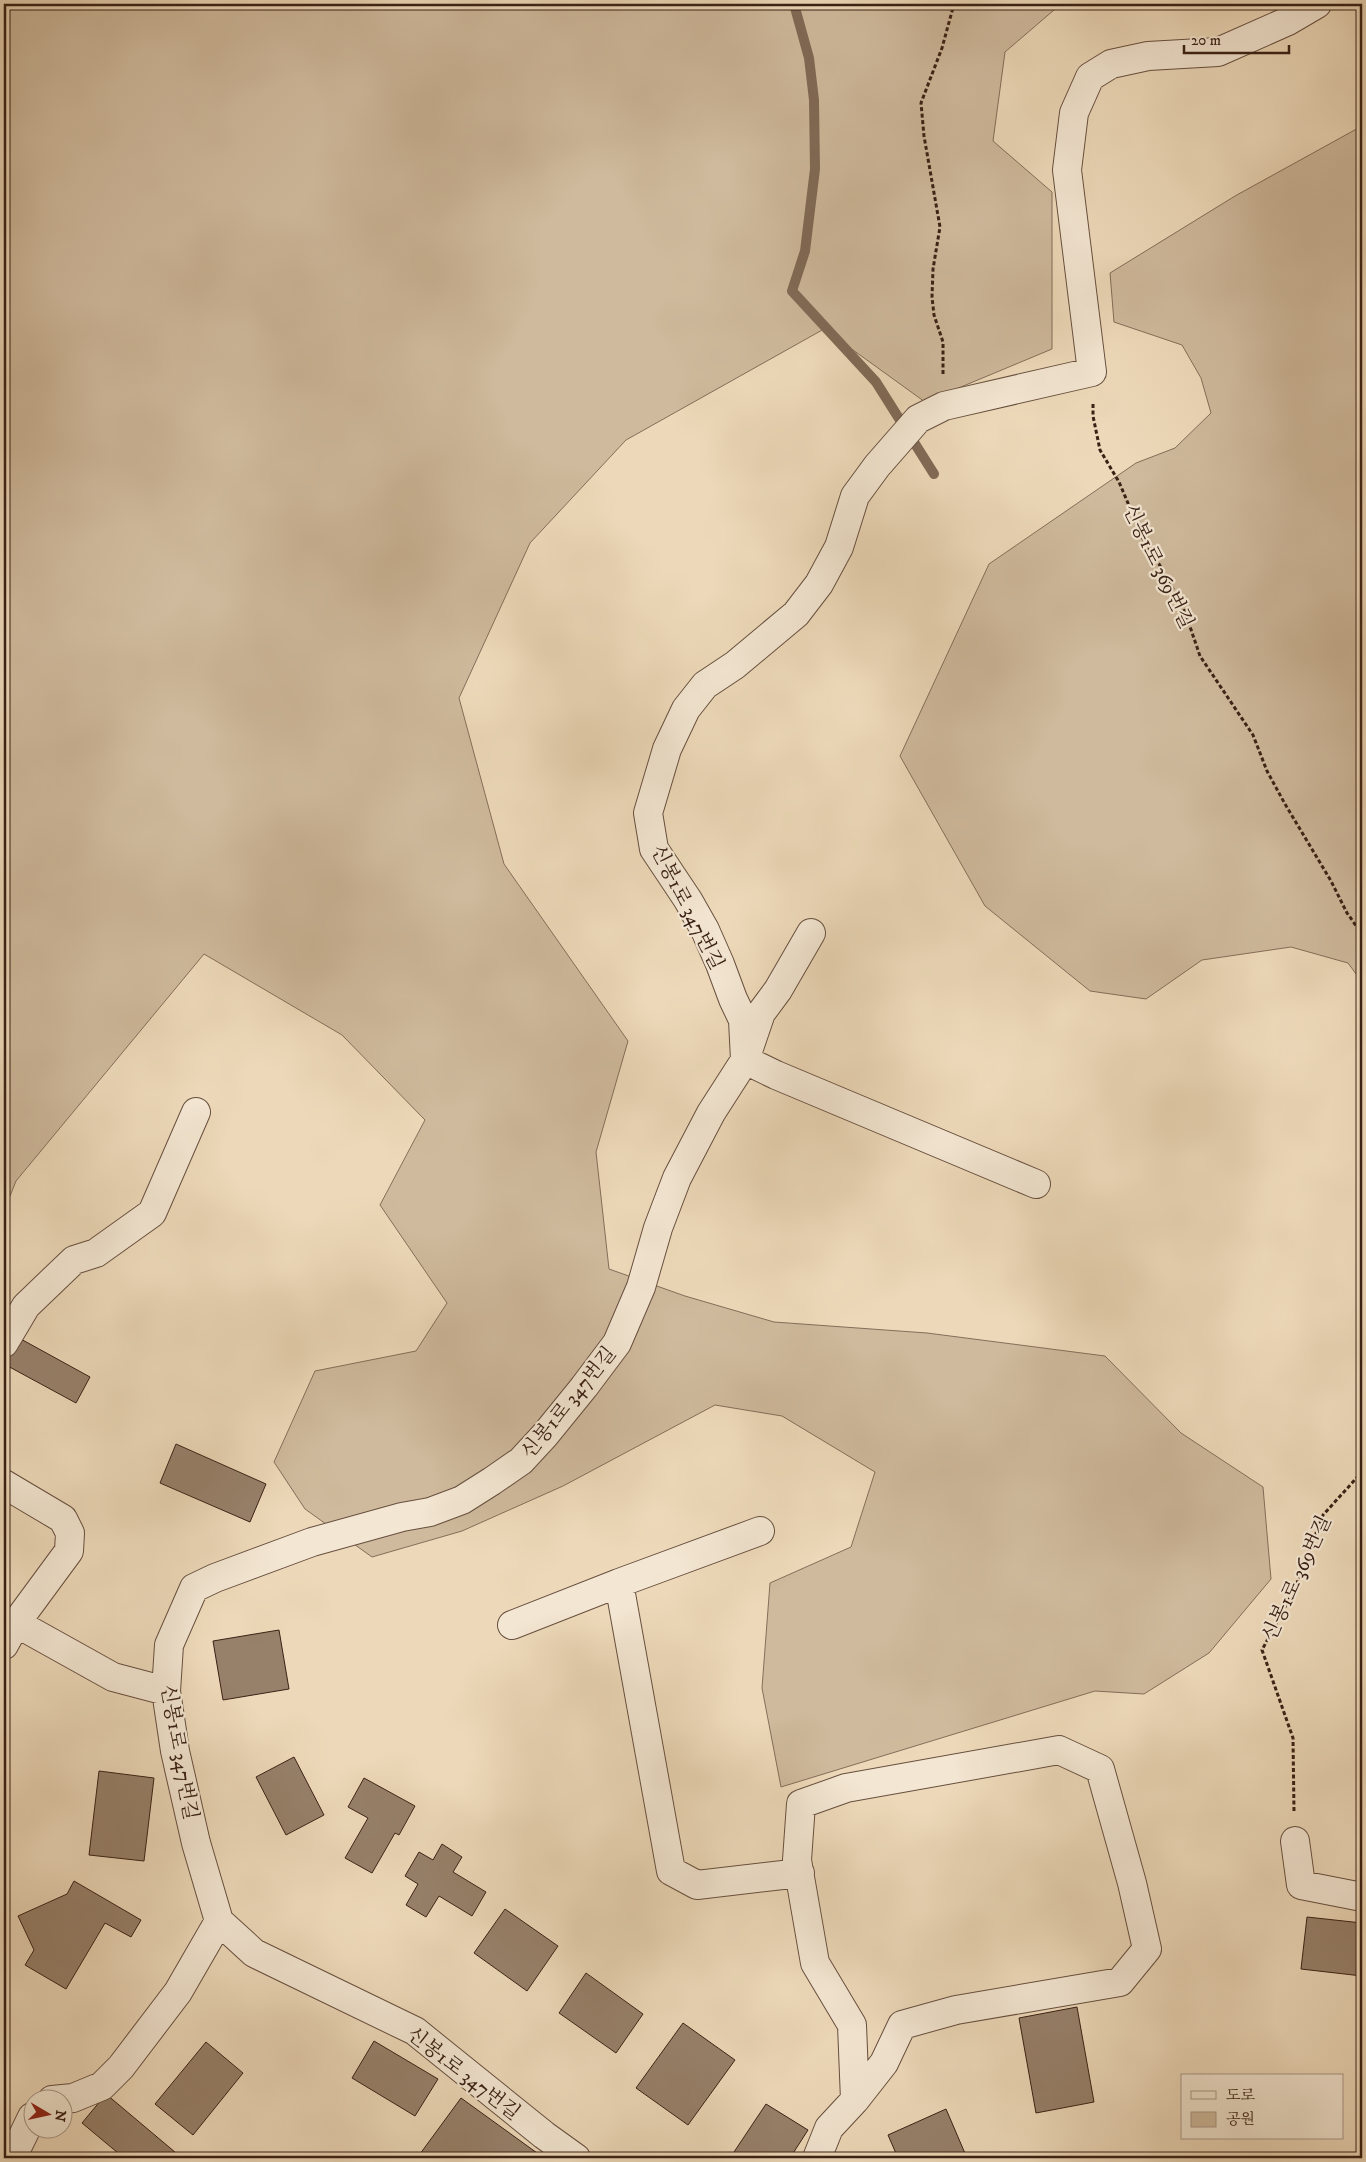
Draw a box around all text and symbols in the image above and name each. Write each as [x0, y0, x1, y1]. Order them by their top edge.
scale bar [1184, 22, 1288, 54]
text: 20 m [1191, 31, 1221, 50]
street label: 신봉1로 369번길 [1117, 500, 1199, 633]
street label: 신봉1로 347번길 [644, 841, 729, 974]
street label: 신봉1로 347번길 [516, 1342, 622, 1464]
street label: 신봉1로 369번길 [1257, 1512, 1337, 1646]
street label: 신봉1로 347번길 [154, 1683, 203, 1822]
street label: 신봉1로 347번길 [401, 2022, 525, 2126]
legend [1181, 2074, 1344, 2140]
text: 도로 [1226, 2086, 1255, 2105]
north arrow [22, 2090, 72, 2140]
text: N [50, 2109, 70, 2123]
text: 공원 [1226, 2110, 1255, 2129]

